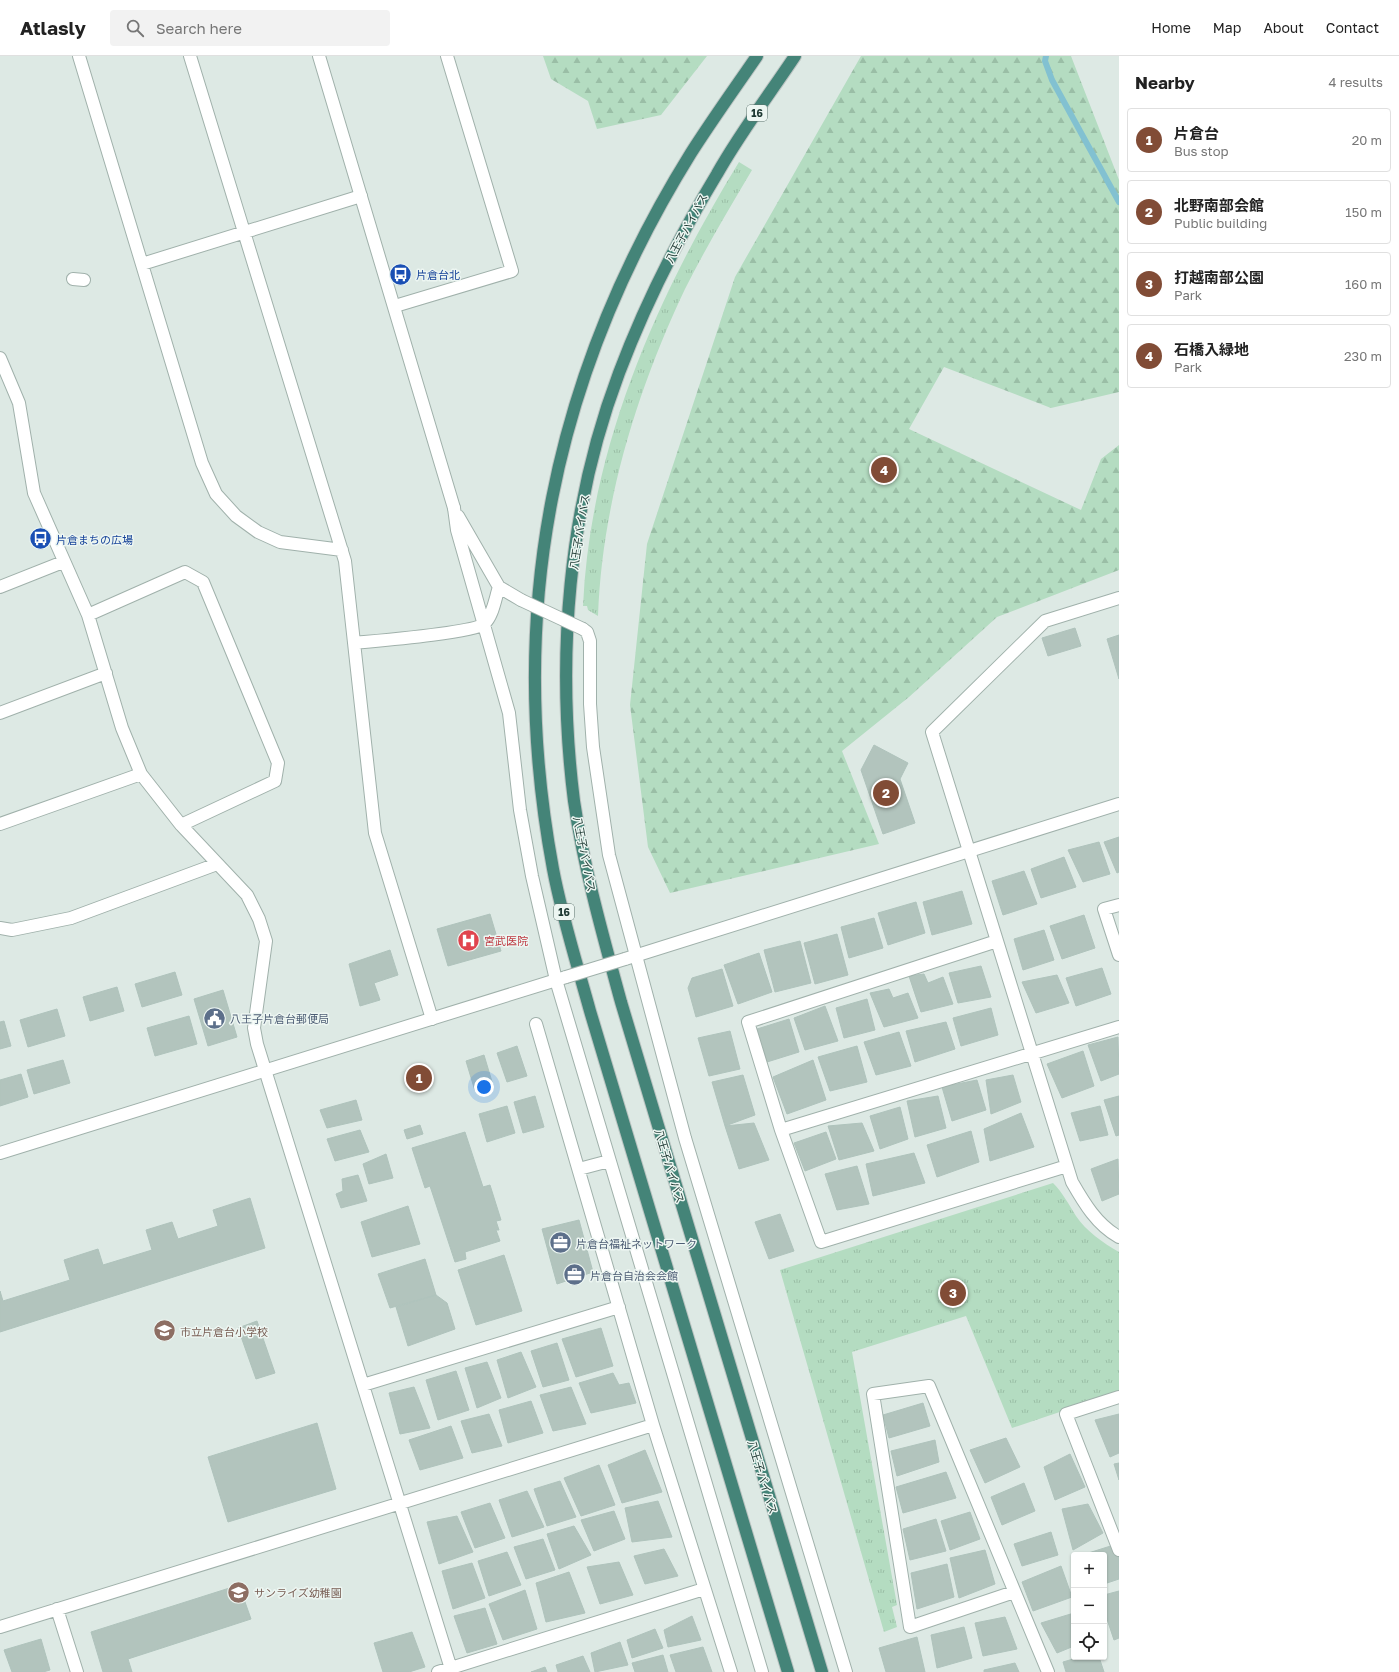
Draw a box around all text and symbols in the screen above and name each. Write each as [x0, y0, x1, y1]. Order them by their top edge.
search box [110, 10, 390, 46]
text: Atlasly [20, 16, 86, 39]
icon: search [124, 17, 146, 39]
text: Search here [156, 19, 242, 37]
text: Home [1151, 19, 1191, 36]
text: Map [1213, 19, 1241, 36]
text: About [1263, 19, 1304, 36]
text: Contact [1326, 19, 1379, 36]
text: Nearby [1135, 72, 1195, 93]
text: 4 results [1329, 74, 1383, 90]
road number: 16 [747, 105, 767, 121]
text: 片倉台 [1174, 124, 1219, 142]
text: 1 [1146, 132, 1152, 148]
text: 20 m [1352, 132, 1382, 148]
text: Bus stop [1174, 143, 1229, 159]
street label: 八王子バイパス [662, 191, 710, 265]
text: 北野南部会館 [1174, 196, 1264, 214]
text: 2 [1145, 204, 1153, 220]
text: 150 m [1345, 204, 1382, 220]
text: Public building [1174, 215, 1267, 231]
bus stop icon: 片倉台北 [388, 261, 414, 287]
place label: 片倉台北 [416, 268, 460, 281]
text: 打越南部公園 [1174, 268, 1264, 286]
text: 3 [1145, 276, 1153, 292]
text: 160 m [1345, 276, 1382, 292]
text: Park [1174, 287, 1202, 303]
text: 石橋入緑地 [1174, 340, 1249, 358]
text: 4 [1145, 348, 1153, 364]
text: 230 m [1344, 348, 1382, 364]
text: Park [1174, 359, 1202, 375]
pin: 4 [871, 455, 897, 485]
street label: 八王子バイパス [567, 493, 591, 571]
bus stop icon: 片倉まちの広場 [28, 526, 54, 552]
place label: 片倉まちの広場 [56, 533, 133, 546]
pin: 2 [873, 778, 899, 808]
street label: 八王子バイパス [571, 815, 599, 893]
road number: 16 [554, 904, 574, 920]
hospital icon: 宮武医院 [456, 927, 482, 953]
place label: 宮武医院 [484, 934, 528, 947]
public building icon: 八王子片倉台郵便局 [202, 1005, 228, 1031]
place label: 八王子片倉台郵便局 [230, 1012, 329, 1025]
pin: 1 [406, 1063, 432, 1093]
your location [474, 1077, 494, 1097]
street label: 八王子バイパス [653, 1127, 687, 1205]
office icon: 片倉台福祉ネットワーク [548, 1230, 574, 1256]
place label: 片倉台福祉ネットワーク [576, 1237, 697, 1250]
office icon: 片倉台自治会会館 [562, 1262, 588, 1288]
place label: 片倉台自治会会館 [590, 1269, 678, 1282]
pin: 3 [940, 1278, 966, 1308]
school or university icon: 市立片倉台小学校 [151, 1318, 177, 1344]
place label: 市立片倉台小学校 [180, 1325, 268, 1338]
street label: 八王子バイパス [746, 1438, 780, 1516]
map controls [1071, 1552, 1107, 1660]
button: + [1071, 1552, 1107, 1588]
school or university icon: サンライズ幼稚園 [226, 1579, 252, 1605]
place label: サンライズ幼稚園 [254, 1586, 342, 1599]
button: − [1071, 1588, 1107, 1624]
button: locate [1071, 1624, 1107, 1660]

